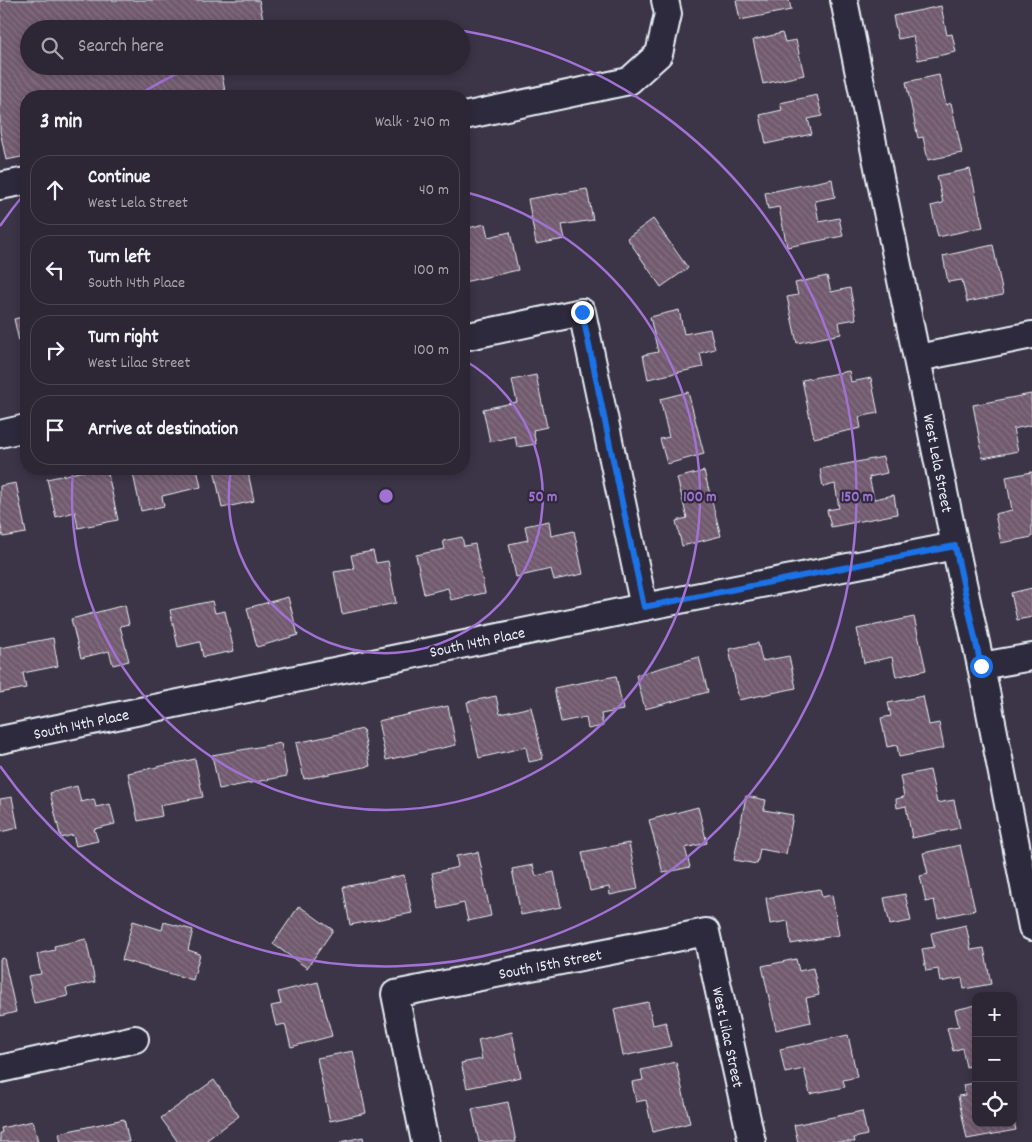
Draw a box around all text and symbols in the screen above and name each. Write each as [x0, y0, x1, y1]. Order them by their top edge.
search box [20, 20, 470, 75]
icon: search [38, 34, 66, 62]
text: Search here [78, 34, 164, 61]
text: 3 min [40, 108, 82, 138]
text: Walk · 240 m [375, 111, 450, 134]
text: Continue [88, 165, 150, 192]
icon: ahead [41, 176, 69, 204]
text: 40 m [419, 179, 449, 202]
text: West Lela Street [88, 192, 188, 215]
text: Turn left [88, 245, 151, 272]
icon: left [41, 256, 69, 284]
text: 100 m [413, 259, 449, 282]
text: South 14th Place [88, 272, 185, 295]
route end [571, 301, 594, 324]
text: Turn right [88, 325, 159, 352]
icon: right [41, 336, 69, 364]
text: 100 m [413, 339, 449, 362]
text: West Lilac Street [88, 352, 190, 375]
street label: West Lela Street [916, 412, 957, 515]
icon: arrive [41, 416, 69, 444]
text: Arrive at destination [88, 417, 238, 444]
centre of rings [377, 487, 395, 505]
text: 50 m [529, 487, 557, 509]
text: 100 m [683, 487, 717, 509]
text: 150 m [841, 487, 873, 509]
street label: South 14th Place [428, 622, 527, 665]
route start [970, 655, 993, 678]
street label: South 14th Place [32, 704, 131, 747]
street label: South 15th Street [497, 944, 604, 987]
street label: West Lilac Street [705, 985, 748, 1090]
map controls [972, 992, 1017, 1127]
button: + [972, 992, 1017, 1037]
button: − [972, 1037, 1017, 1082]
button: locate [972, 1082, 1017, 1127]

